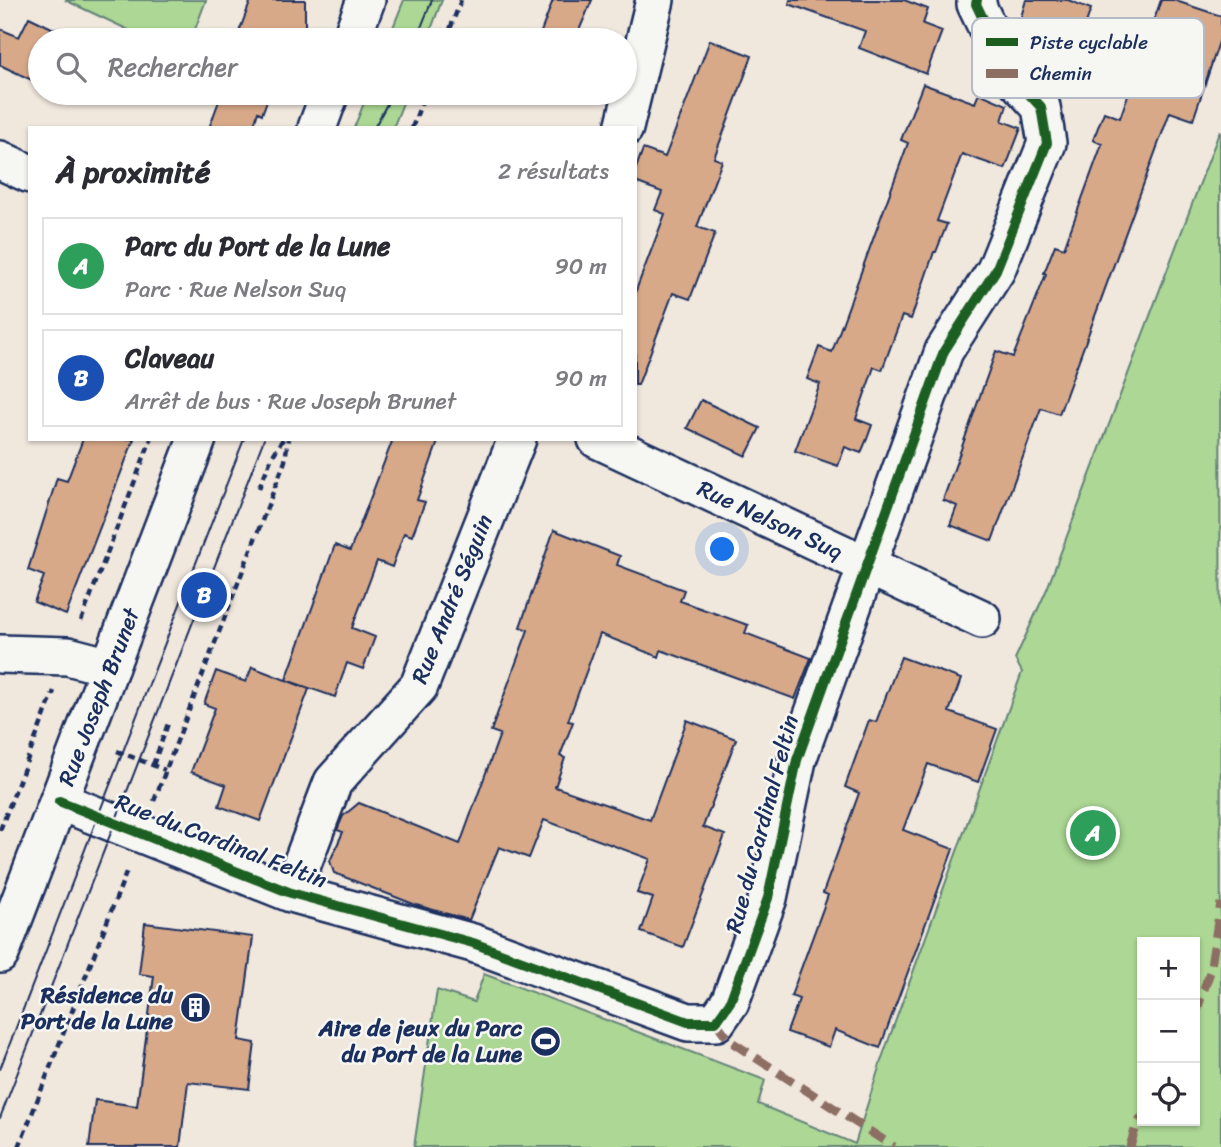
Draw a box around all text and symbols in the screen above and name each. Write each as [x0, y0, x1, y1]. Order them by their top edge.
legend [972, 18, 1204, 98]
text: Piste cyclable [1030, 26, 1148, 59]
search box [28, 28, 637, 105]
text: Rechercher [108, 44, 238, 90]
icon: search [52, 48, 90, 86]
text: Chemin [1030, 57, 1092, 90]
text: À proximité [56, 145, 210, 199]
text: 2 résultats [498, 151, 609, 192]
text: Parc du Port de la Lune [125, 223, 390, 269]
text: A [73, 246, 89, 287]
text: 90 m [555, 246, 607, 287]
text: Parc · Rue Nelson Suq [125, 269, 346, 310]
text: Claveau [125, 335, 214, 381]
text: B [74, 358, 88, 399]
text: 90 m [555, 358, 607, 399]
text: Arrêt de bus · Rue Joseph Brunet [125, 381, 456, 422]
street label: Rue Nelson Suq [690, 468, 850, 572]
street label: Rue André Séguin [399, 508, 505, 690]
your location [705, 532, 739, 566]
pin: B [181, 569, 227, 621]
street label: Rue Joseph Brunet [46, 600, 152, 792]
street label: Rue du Cardinal Feltin [713, 710, 811, 938]
street label: Rue du Cardinal Feltin [109, 782, 333, 900]
pin: A [1070, 807, 1116, 859]
map controls [1137, 937, 1200, 1126]
button: + [1137, 937, 1200, 1000]
place label: Résidence du Port de la Lune [21, 975, 174, 1042]
building icon: Résidence du Port de la Lune [179, 991, 213, 1025]
button: − [1137, 1000, 1200, 1063]
place label: Aire de jeux du Parc du Port de la Lune [318, 1008, 523, 1075]
sports icon: Aire de jeux du Parc du Port de la Lune [528, 1024, 562, 1058]
button: locate [1137, 1063, 1200, 1126]

